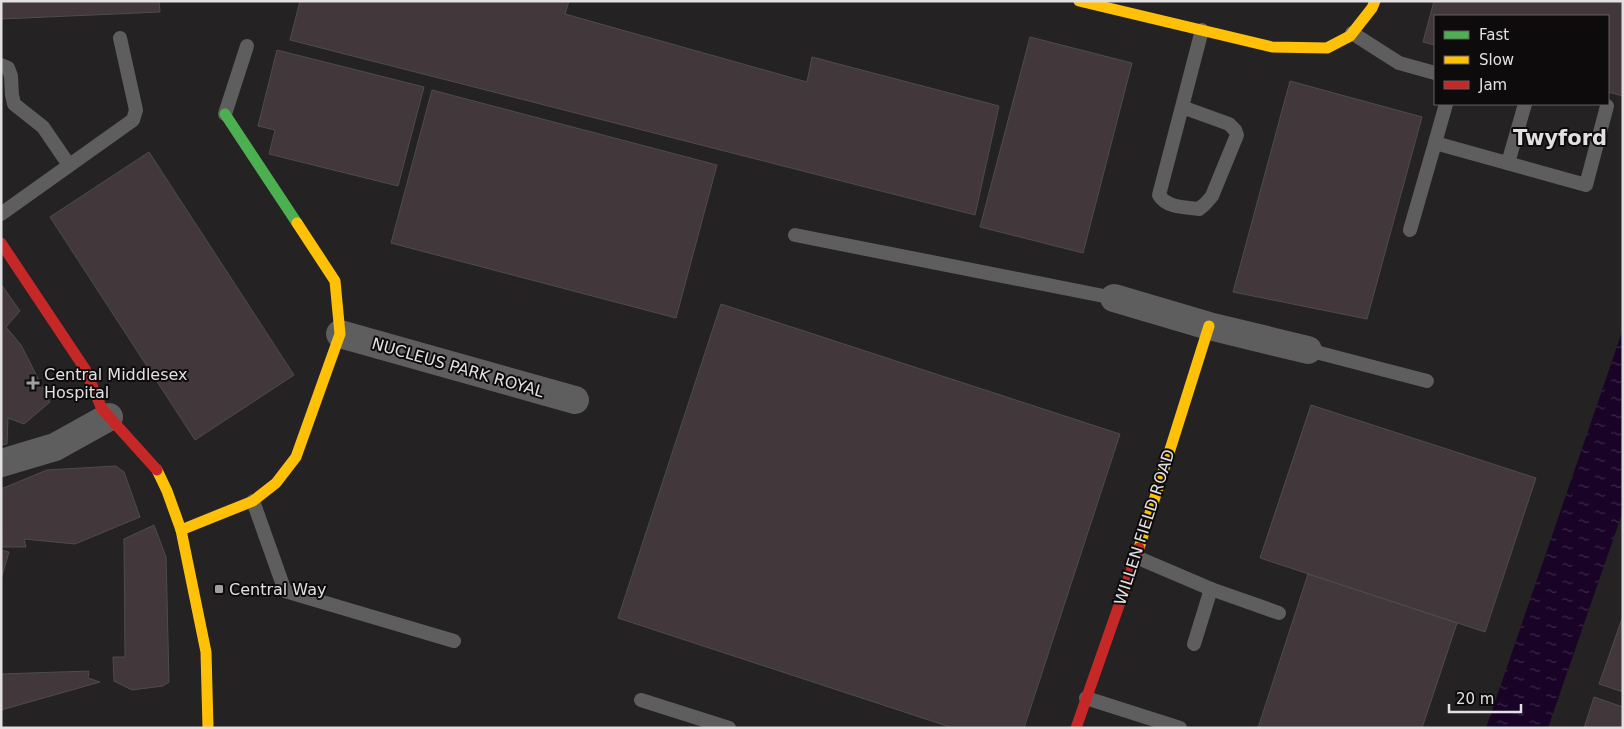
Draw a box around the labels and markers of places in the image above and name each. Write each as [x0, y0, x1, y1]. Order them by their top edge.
place label: Central Middlesex Hospital [44, 365, 188, 402]
marker: Central Middlesex Hospital [26, 376, 40, 390]
place label: Central Way [229, 580, 326, 599]
marker: Central Way [213, 583, 225, 595]

